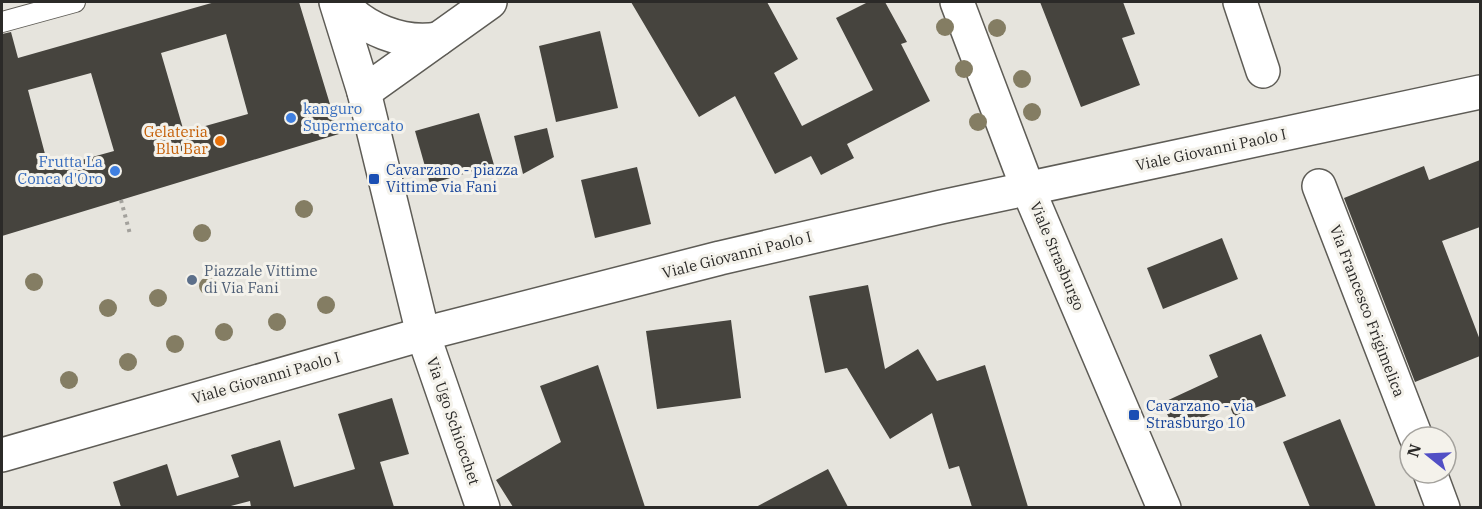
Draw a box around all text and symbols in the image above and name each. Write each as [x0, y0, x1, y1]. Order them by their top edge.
place label: kanguro Supermercato [303, 99, 404, 135]
marker: kanguro Supermercato [284, 111, 298, 125]
place label: Gelateria Blu Bar [144, 122, 208, 158]
street label: Viale Giovanni Paolo I [1134, 124, 1288, 175]
marker: Gelateria Blu Bar [213, 134, 227, 148]
place label: Frutta La Conca d'Oro [18, 152, 103, 188]
place label: Cavarzano - piazza Vittime via Fani [386, 160, 518, 196]
marker: Frutta La Conca d'Oro [108, 164, 122, 178]
marker: Cavarzano - piazza Vittime via Fani [367, 172, 381, 186]
street label: Viale Strasburgo [1026, 199, 1089, 313]
street label: Via Francesco Frigimelica [1326, 222, 1409, 400]
street label: Viale Giovanni Paolo I [660, 227, 814, 282]
place label: Piazzale Vittime di Via Fani [204, 261, 318, 297]
marker: Piazzale Vittime di Via Fani [185, 273, 199, 287]
street label: Viale Giovanni Paolo I [190, 347, 342, 408]
street label: Via Ugo Schiocchet [423, 354, 484, 487]
place label: Cavarzano - via Strasburgo 10 [1146, 396, 1254, 432]
marker: Cavarzano - via Strasburgo 10 [1127, 408, 1141, 422]
north arrow [1398, 425, 1458, 485]
text: N [1402, 441, 1425, 459]

